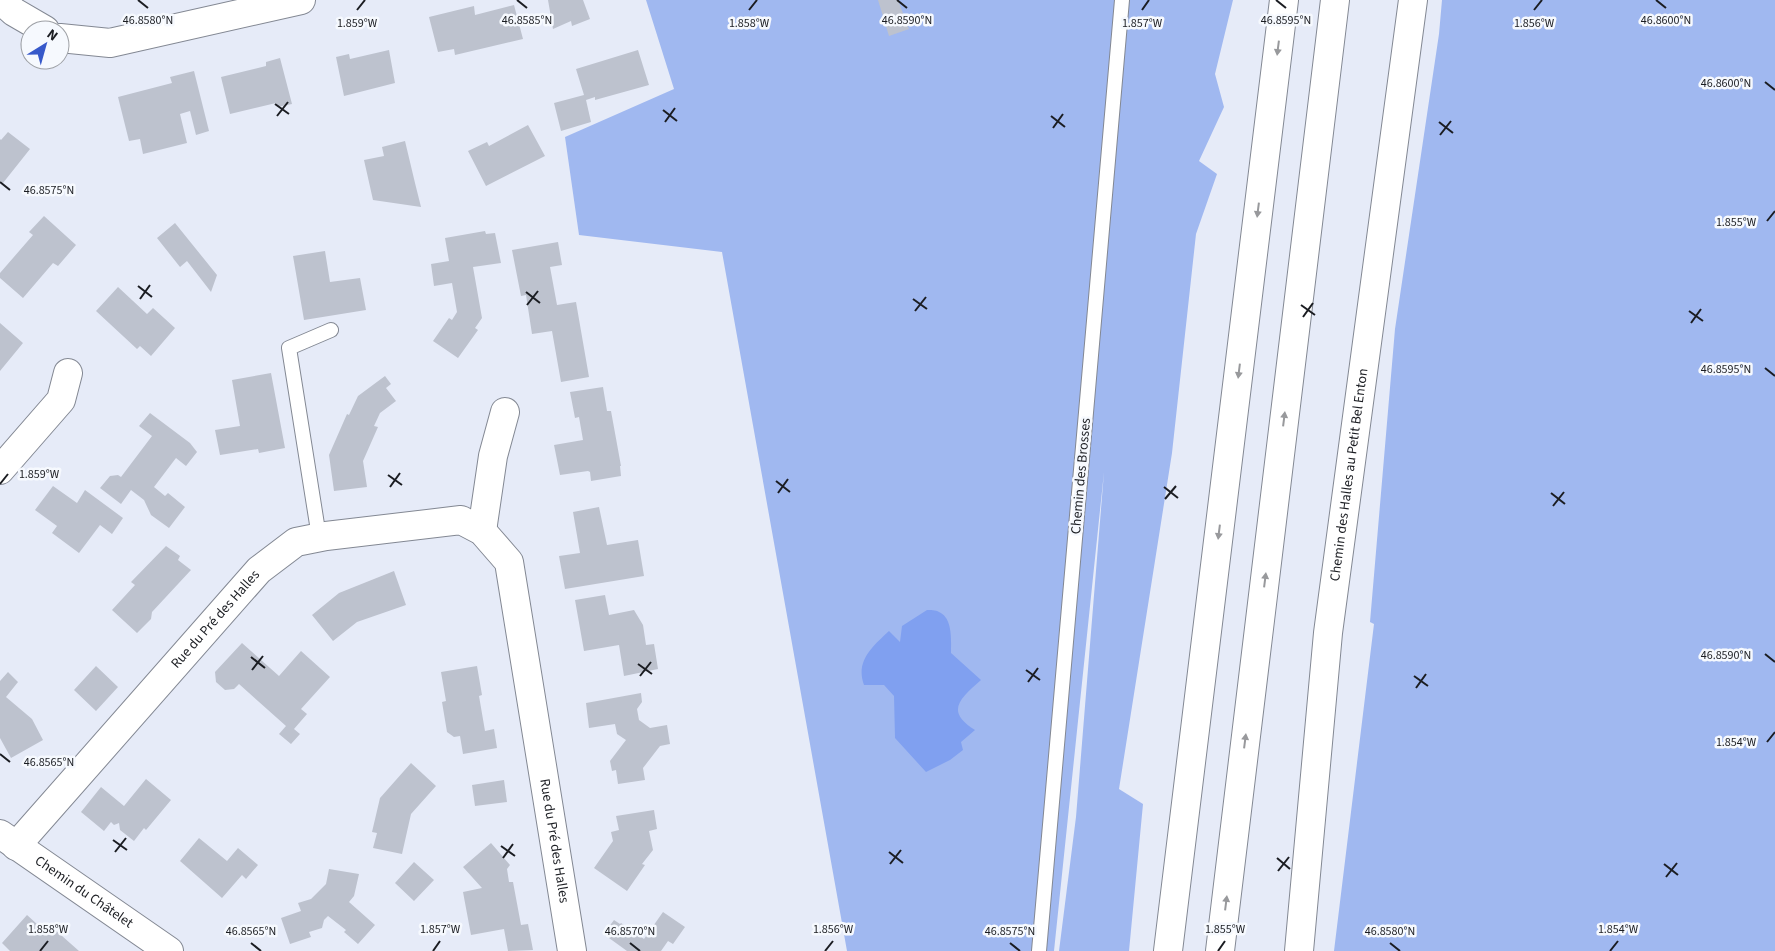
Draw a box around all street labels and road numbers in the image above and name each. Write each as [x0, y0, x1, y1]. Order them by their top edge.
street label: Chemin des Halles au Petit Bel Enton [1325, 367, 1373, 582]
street label: Chemin des Brosses [1066, 417, 1096, 535]
street label: Rue du Pré des Halles [167, 565, 265, 673]
street label: Rue du Pré des Halles [534, 777, 574, 905]
street label: Chemin du Châtelet [31, 851, 137, 933]

